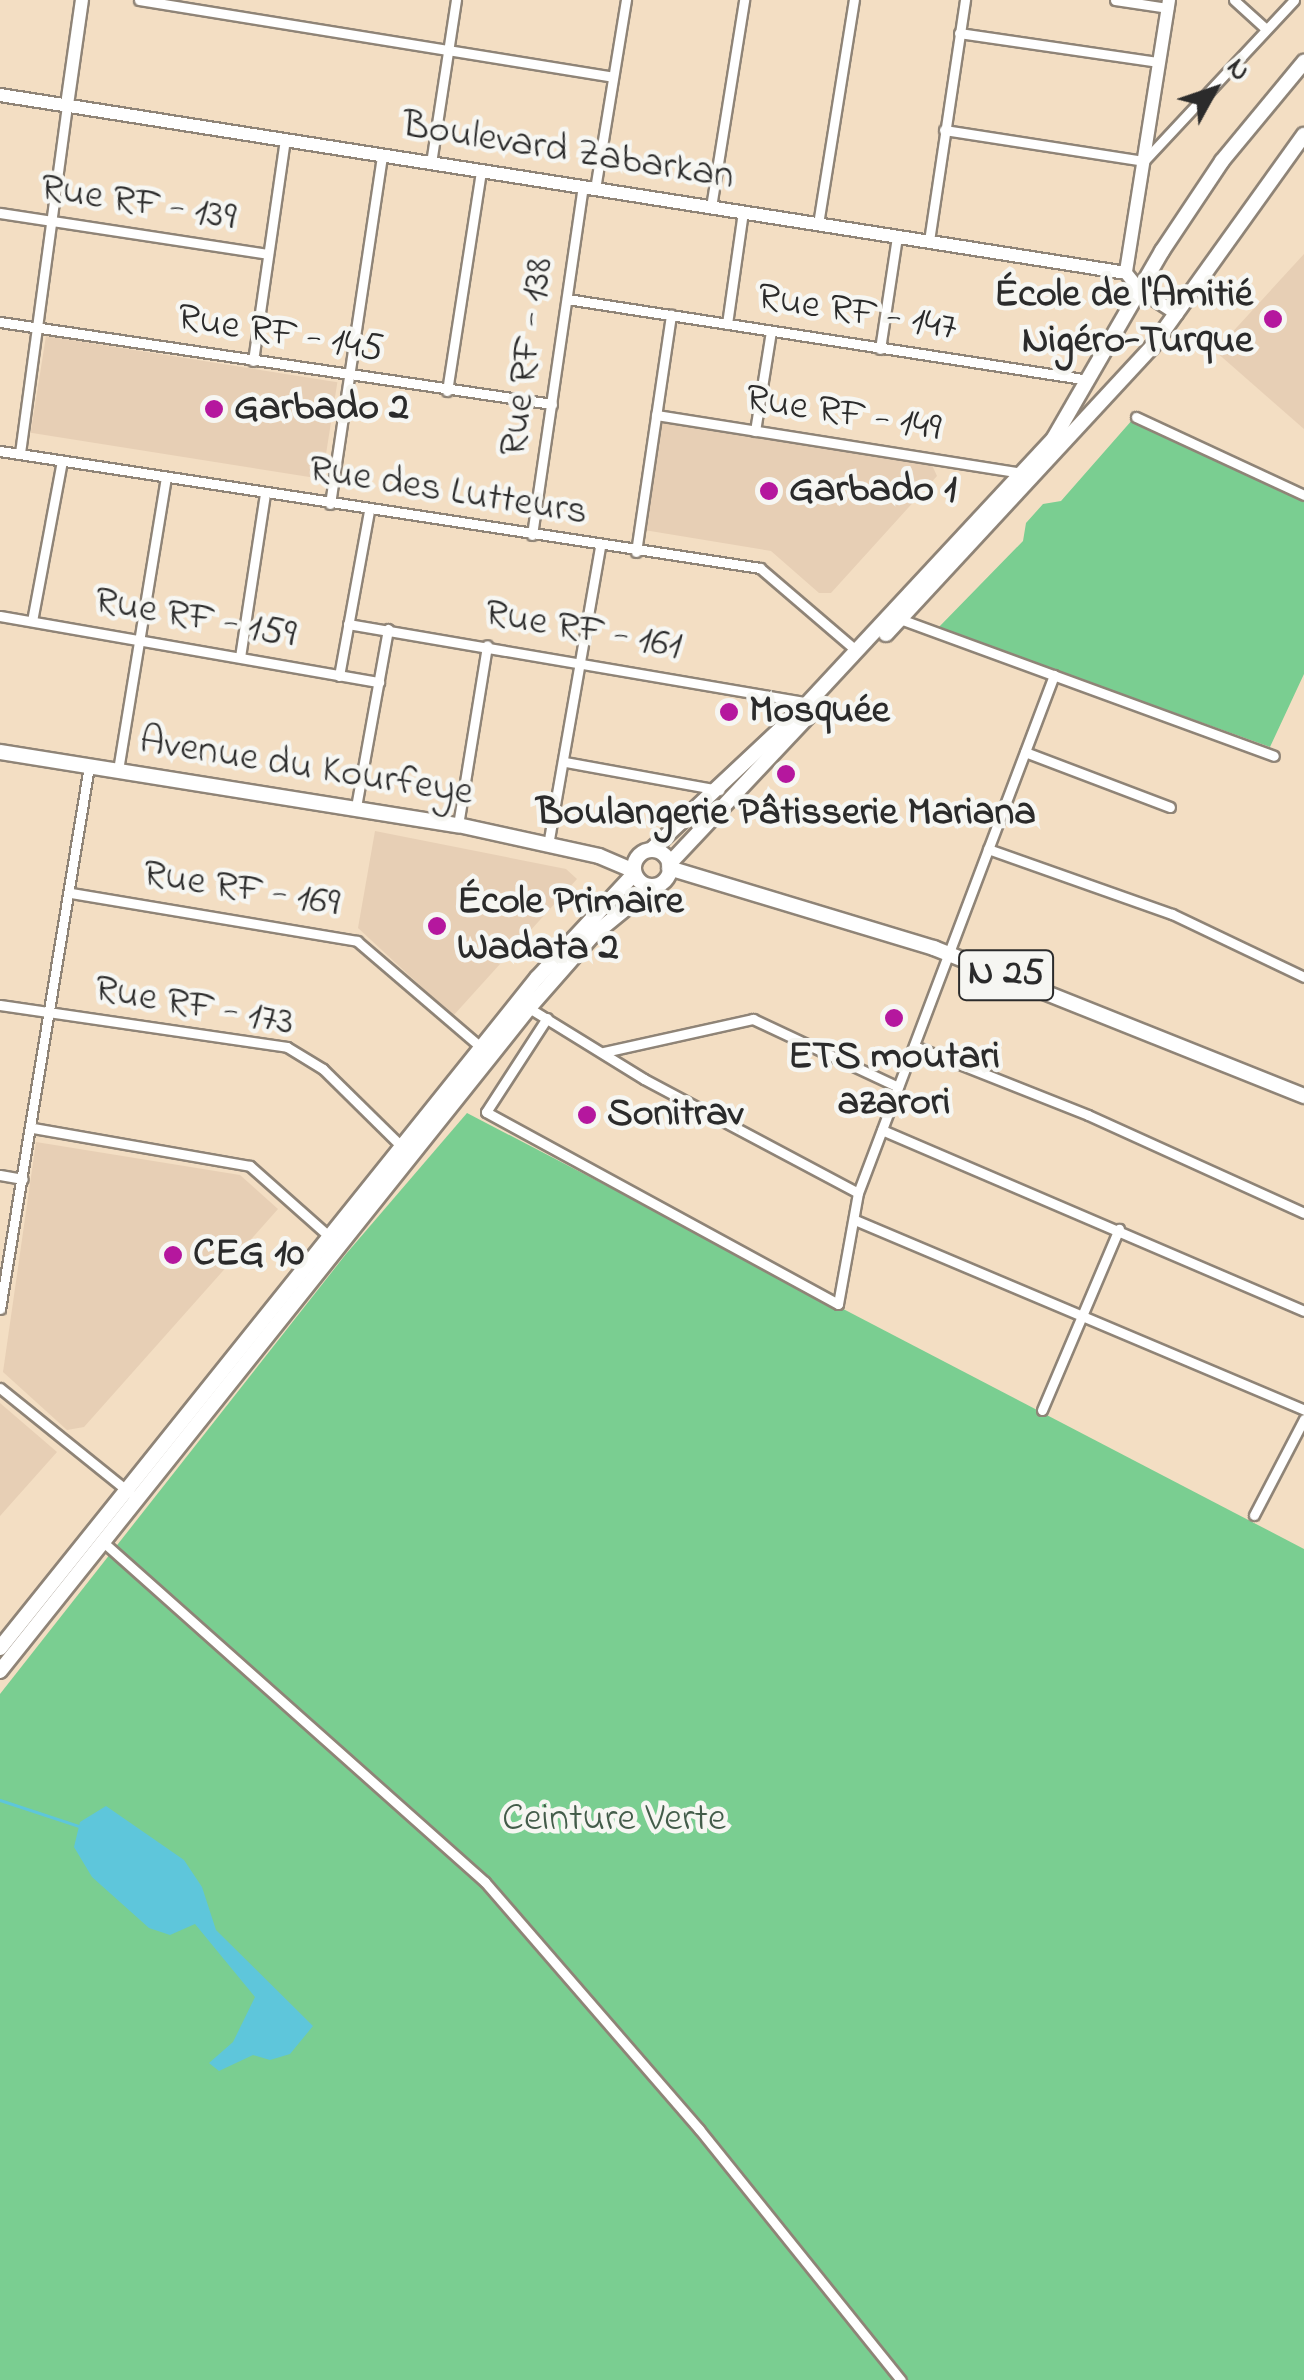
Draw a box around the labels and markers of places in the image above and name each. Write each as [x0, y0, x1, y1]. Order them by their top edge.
place label: École de l'Amitié Nigéro-Turque [994, 272, 1253, 366]
marker: École de l'Amitié Nigéro-Turque [1262, 308, 1284, 330]
place label: Garbado 2 [234, 385, 409, 433]
marker: Garbado 2 [203, 398, 225, 420]
place label: Garbado 1 [789, 467, 957, 515]
marker: Garbado 1 [758, 480, 780, 502]
place label: Mosquée [749, 688, 890, 736]
marker: Mosquée [718, 701, 740, 723]
marker: Boulangerie Pâtisserie Mariana [775, 763, 797, 785]
place label: Boulangerie Pâtisserie Mariana [536, 790, 1036, 838]
place label: École Primaire Wadata 2 [457, 879, 684, 973]
marker: École Primaire Wadata 2 [426, 915, 448, 937]
marker: ETS moutari azarori [883, 1007, 905, 1029]
place label: ETS moutari azarori [788, 1034, 1000, 1128]
place label: Sonitrav [607, 1091, 743, 1139]
marker: Sonitrav [576, 1104, 598, 1126]
place label: CEG 10 [193, 1231, 304, 1279]
marker: CEG 10 [162, 1244, 184, 1266]

